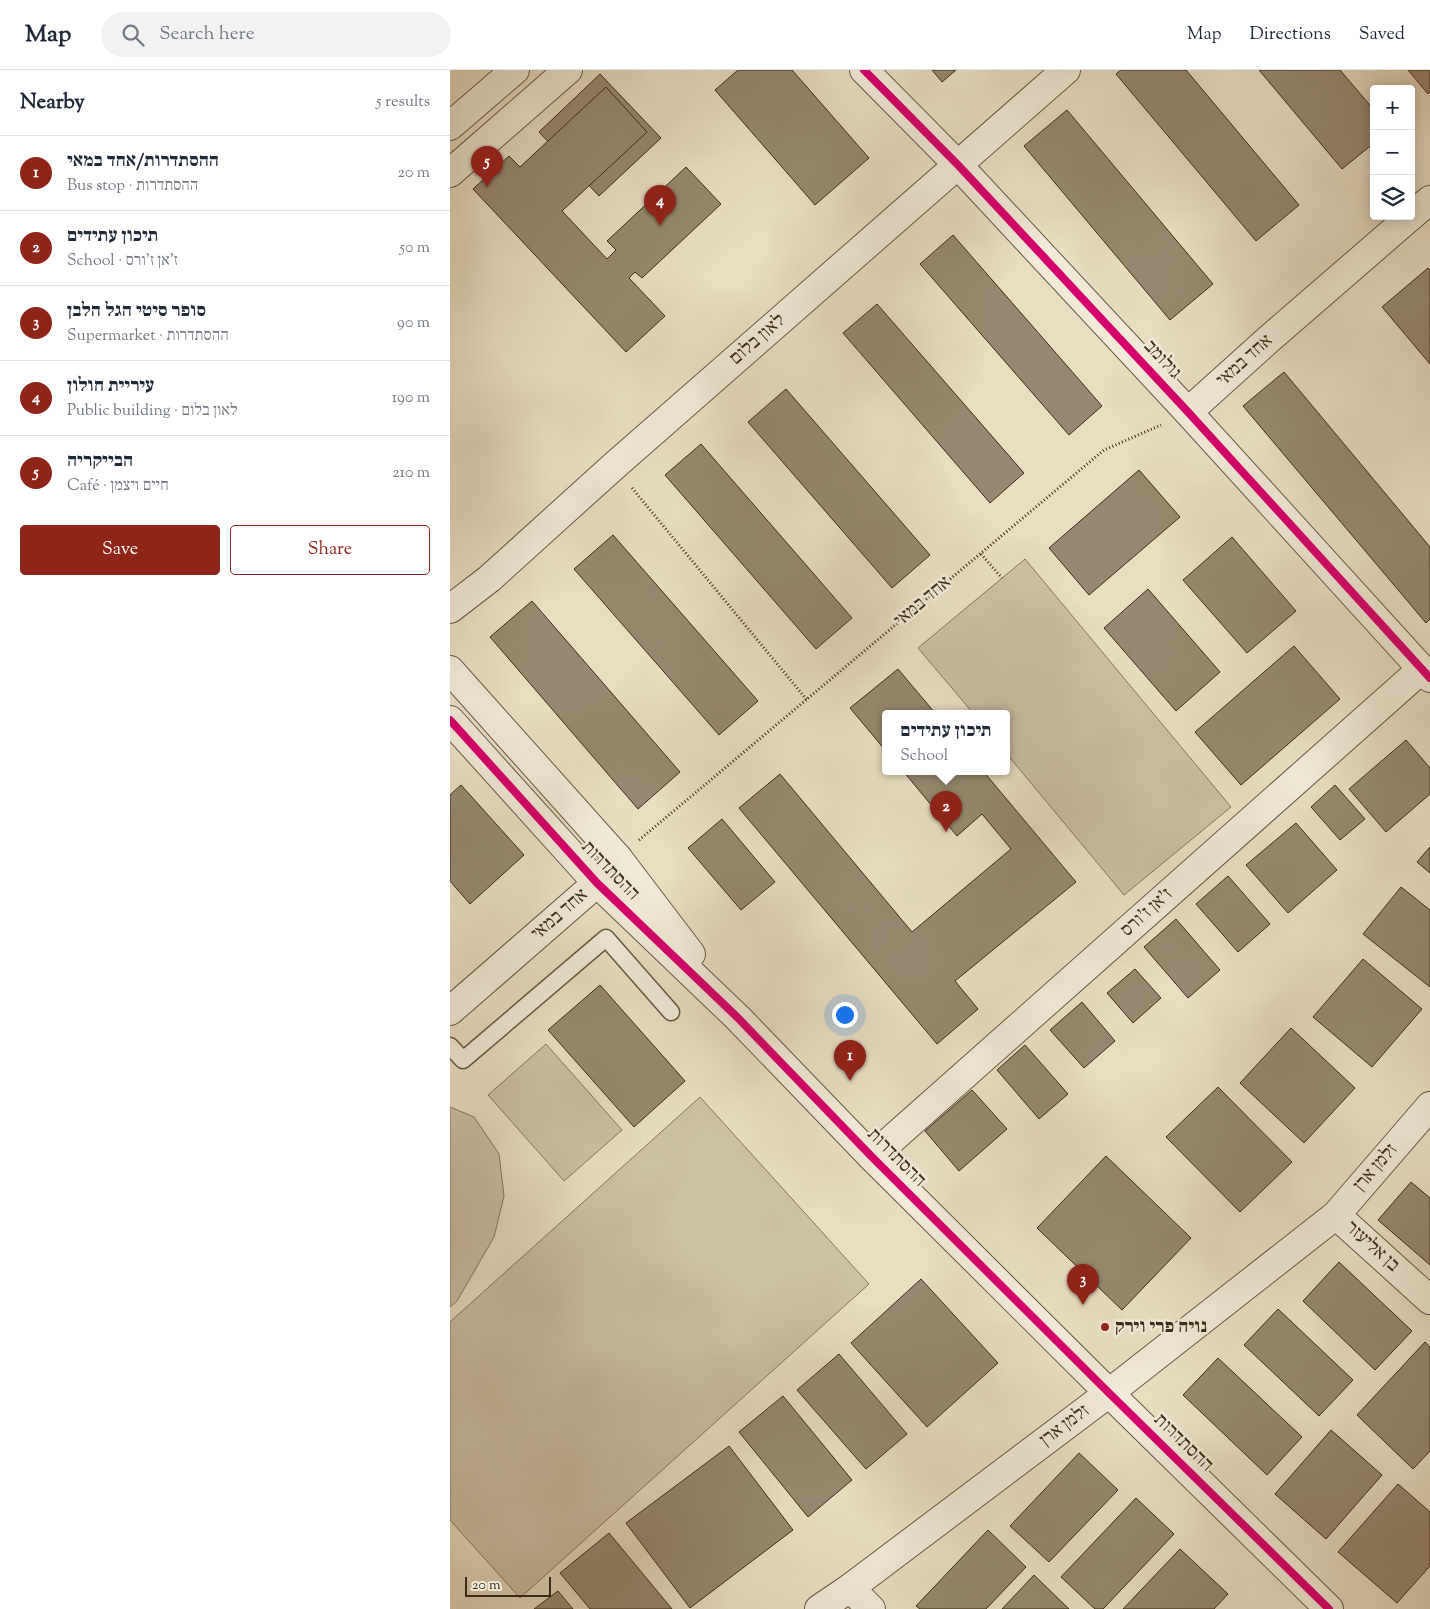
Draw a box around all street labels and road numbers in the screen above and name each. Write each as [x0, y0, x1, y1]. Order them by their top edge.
street label: לאון בלום [724, 308, 792, 372]
street label: אחד במאי [1211, 328, 1279, 394]
street label: גולומב [1137, 334, 1187, 386]
street label: אחד במאי [888, 570, 958, 634]
street label: ההסתדרות [575, 835, 645, 907]
street label: ז'אן ז'ורס [1115, 882, 1179, 944]
street label: אחד במאי [526, 883, 594, 947]
street label: ההסתדרות [860, 1122, 932, 1194]
street label: זלמן ארן [1347, 1138, 1405, 1198]
street label: בן אליעזר [1339, 1215, 1405, 1279]
street label: זלמן ארן [1035, 1398, 1096, 1454]
street label: ההסתדרות [1147, 1408, 1219, 1478]

